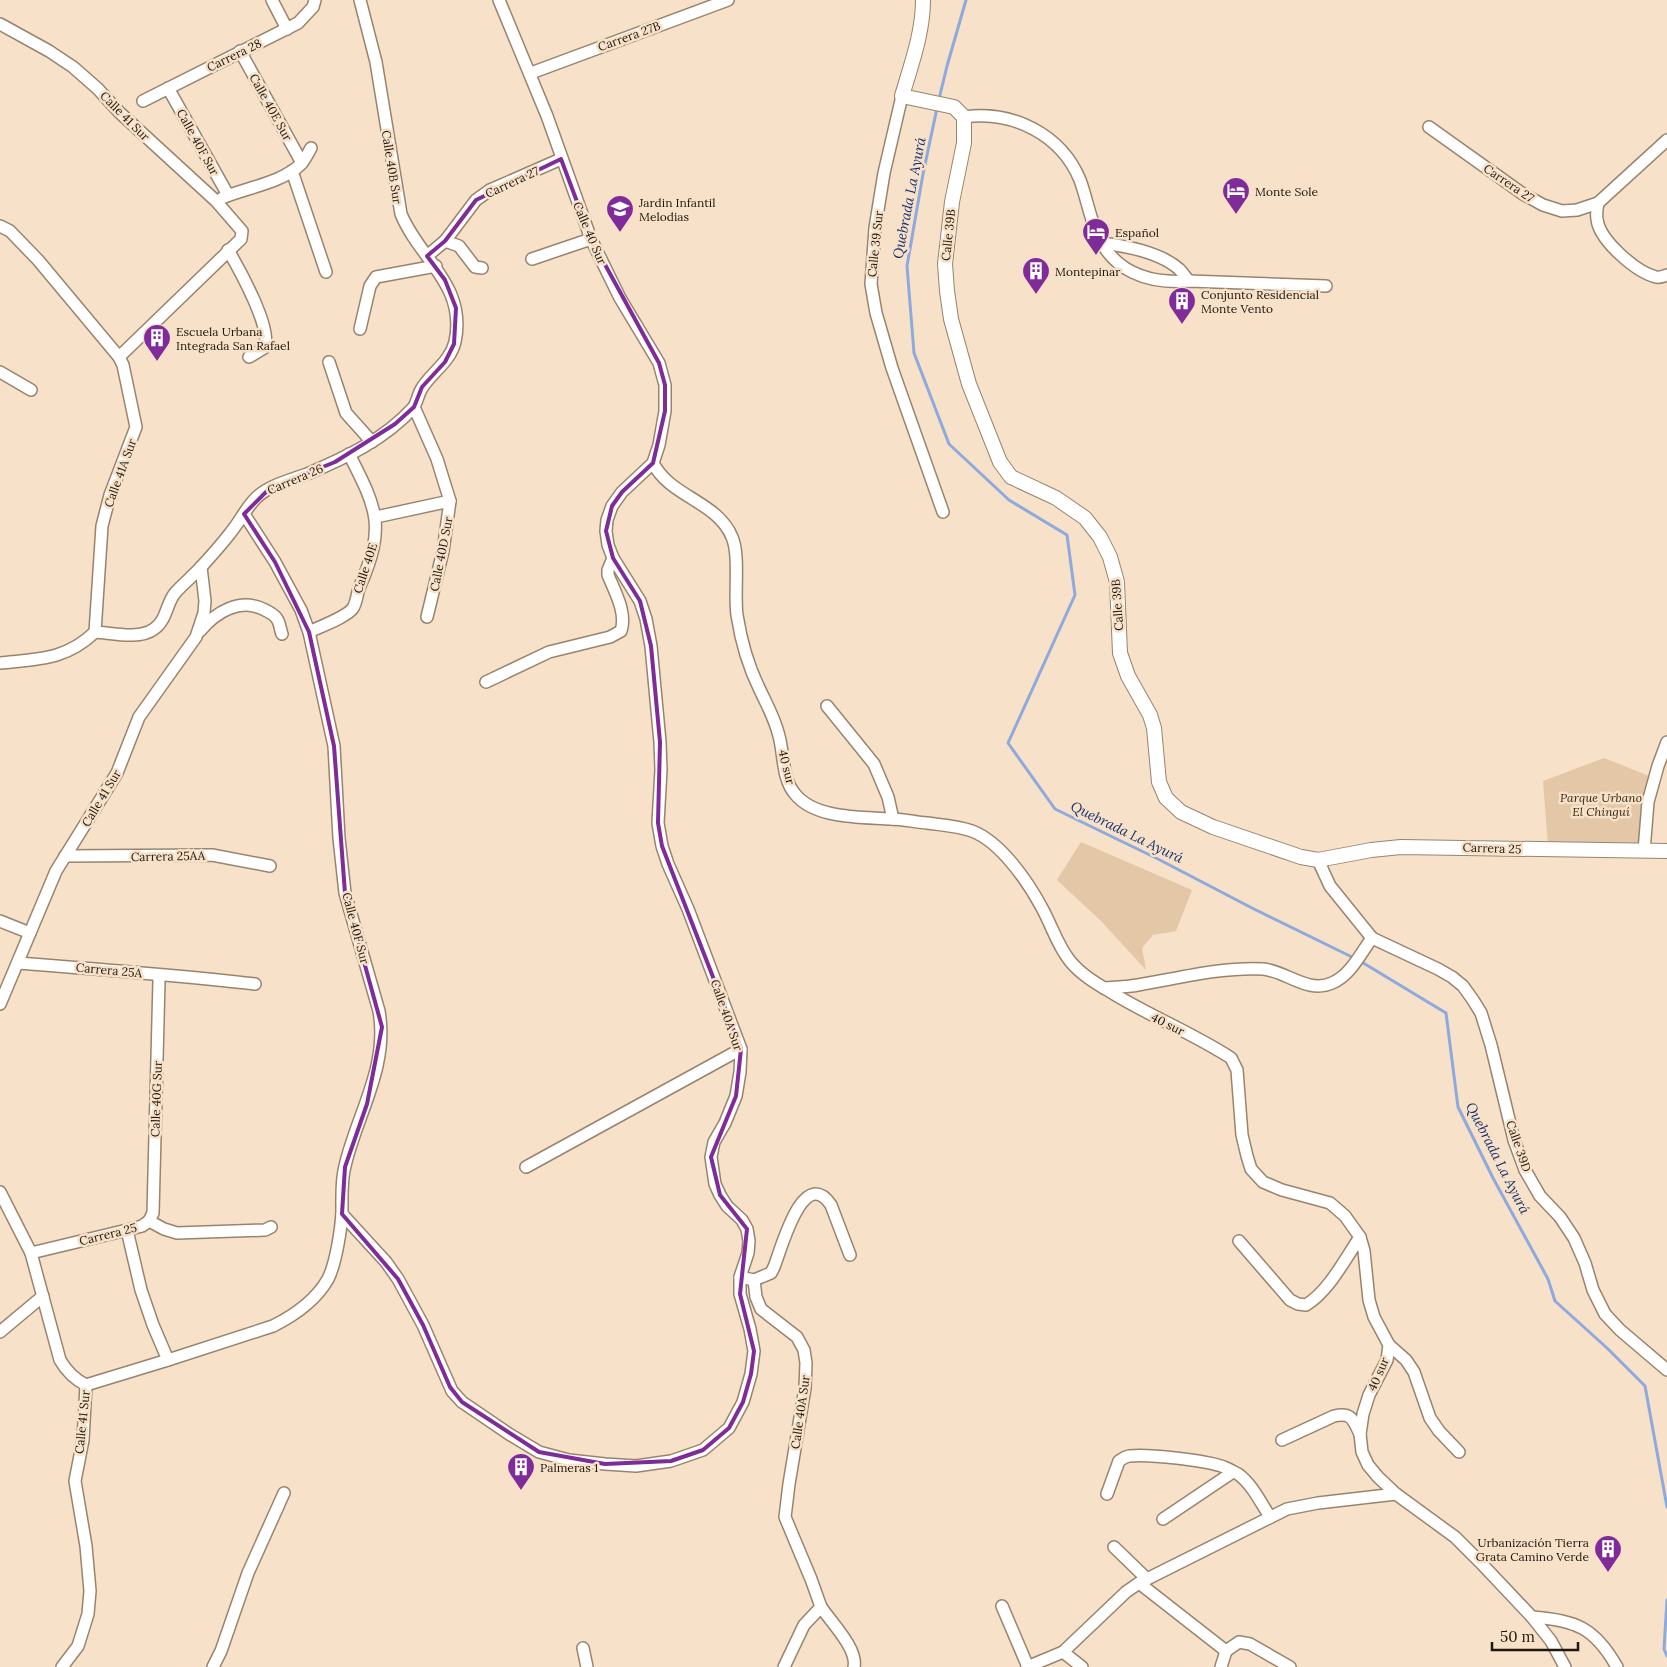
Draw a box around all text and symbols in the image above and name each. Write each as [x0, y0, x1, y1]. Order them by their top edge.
street label: Carrera 27B [596, 18, 662, 54]
street label: Carrera 28 [204, 35, 264, 75]
street label: Calle 40E Sur [246, 71, 296, 144]
street label: Calle 41 Sur [97, 88, 153, 144]
street label: Calle 40F Sur [174, 106, 223, 178]
street label: Calle 40B Sur [379, 129, 405, 206]
water label: Quebrada La Ayurá [888, 136, 930, 260]
street label: Carrera 27 [1481, 161, 1538, 206]
street label: Carrera 27 [483, 163, 542, 201]
hotel icon: Monte Sole [1221, 176, 1251, 215]
place label: Monte Sole [1255, 184, 1319, 199]
school or university icon: Jardin Infantil Melodias [605, 194, 635, 233]
place label: Jardin Infantil Melodias [638, 195, 716, 224]
street label: Calle 40 Sur [570, 199, 610, 267]
street label: Calle 39B [938, 208, 958, 262]
street label: Calle 39 Sur [864, 209, 886, 278]
hotel icon: Español [1081, 217, 1111, 256]
place label: Español [1115, 225, 1159, 240]
building icon: Montepinar [1021, 256, 1051, 295]
place label: Montepinar [1055, 264, 1121, 279]
building icon: Conjunto Residencial Monte Vento [1167, 286, 1197, 325]
place label: Conjunto Residencial Monte Vento [1201, 287, 1319, 316]
building icon: Escuela Urbana Integrada San Rafael [142, 323, 172, 362]
place label: Escuela Urbana Integrada San Rafael [176, 324, 290, 353]
street label: Calle 41A Sur [101, 436, 140, 509]
street label: Carrera 26 [265, 460, 325, 497]
street label: Calle 40D Sur [426, 515, 456, 593]
street label: Calle 40E [350, 541, 380, 595]
street label: Calle 39B [1108, 579, 1126, 631]
street label: 40 sur [775, 748, 799, 787]
street label: Calle 41 Sur [78, 766, 124, 829]
park label: Parque Urbano El Chinguí [1560, 790, 1642, 819]
water label: Quebrada La Ayurá [1068, 797, 1187, 867]
street label: Carrera 25 [1462, 839, 1522, 857]
street label: Carrera 25AA [131, 848, 206, 864]
street label: Calle 40F Sur [339, 891, 373, 966]
street label: Carrera 25A [75, 960, 143, 980]
street label: Calle 40A Sur [708, 977, 746, 1053]
street label: 40 sur [1149, 1009, 1188, 1039]
street label: Calle 40G Sur [147, 1060, 165, 1137]
water label: Quebrada La Ayurá [1462, 1099, 1534, 1217]
street label: Calle 39D [1503, 1118, 1535, 1174]
street label: Carrera 25 [78, 1220, 138, 1248]
street label: 40 sur [1364, 1354, 1392, 1393]
street label: Calle 40A Sur [787, 1373, 813, 1450]
street label: Calle 41 Sur [71, 1389, 93, 1455]
building icon: Palmeras 1 [506, 1452, 536, 1491]
place label: Palmeras 1 [540, 1460, 598, 1475]
building icon: Urbanización Tierra Grata Camino Verde [1593, 1534, 1623, 1573]
place label: Urbanización Tierra Grata Camino Verde [1476, 1535, 1589, 1564]
scale bar [1492, 1620, 1578, 1652]
text: 50 m [1500, 1627, 1535, 1646]

